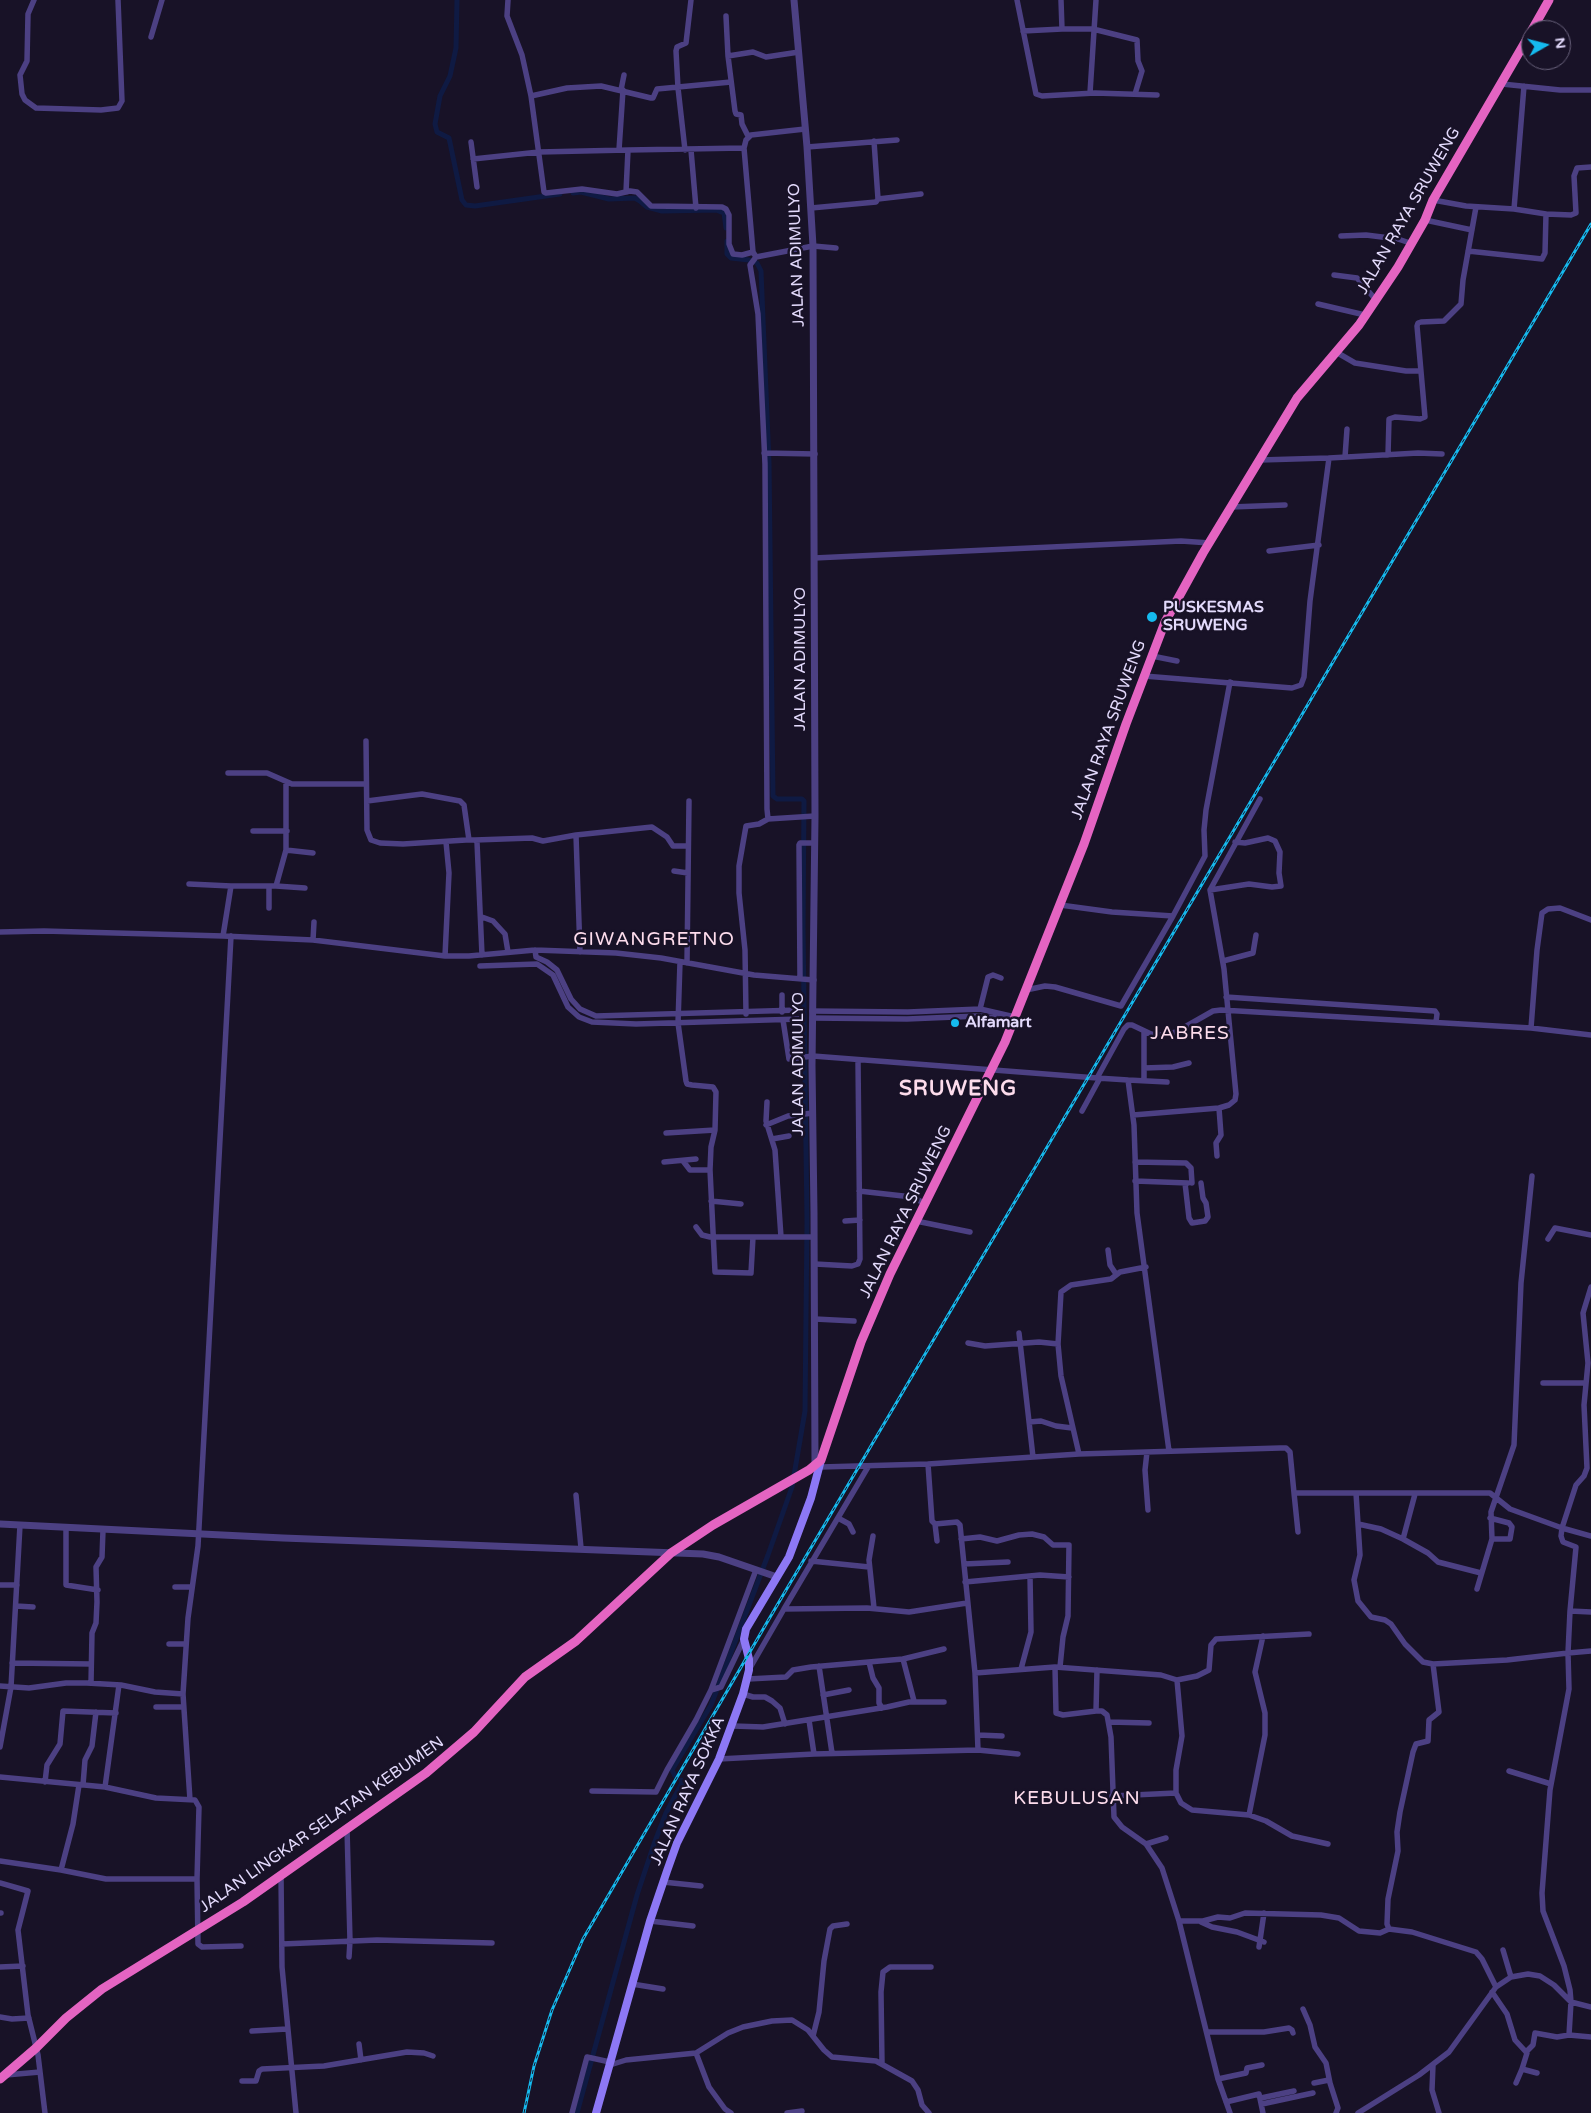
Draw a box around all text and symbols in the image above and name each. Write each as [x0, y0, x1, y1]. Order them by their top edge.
north arrow [1521, 20, 1571, 70]
text: N [1551, 36, 1570, 50]
street label: JALAN RAYA SRUWENG [1353, 124, 1465, 298]
street label: JALAN ADIMULYO [785, 183, 809, 327]
street label: JALAN ADIMULYO [791, 587, 811, 731]
place label: PUSKESMAS SRUWENG [1163, 598, 1264, 636]
marker: PUSKESMAS SRUWENG [1145, 610, 1159, 624]
street label: JALAN RAYA SRUWENG [1068, 638, 1150, 822]
district label: GIWANGRETNO [572, 929, 736, 951]
street label: JALAN ADIMULYO [789, 992, 809, 1136]
place label: Alfamart [965, 1013, 1032, 1033]
marker: Alfamart [949, 1017, 961, 1029]
district label: JABRES [1149, 1023, 1231, 1045]
district label: SRUWENG [898, 1076, 1018, 1102]
street label: JALAN RAYA SRUWENG [856, 1123, 956, 1301]
street label: JALAN RAYA SOKKA [647, 1714, 729, 1868]
street label: JALAN LINGKAR SELATAN KEBUMEN [196, 1733, 448, 1917]
district label: KEBULUSAN [1012, 1788, 1142, 1810]

